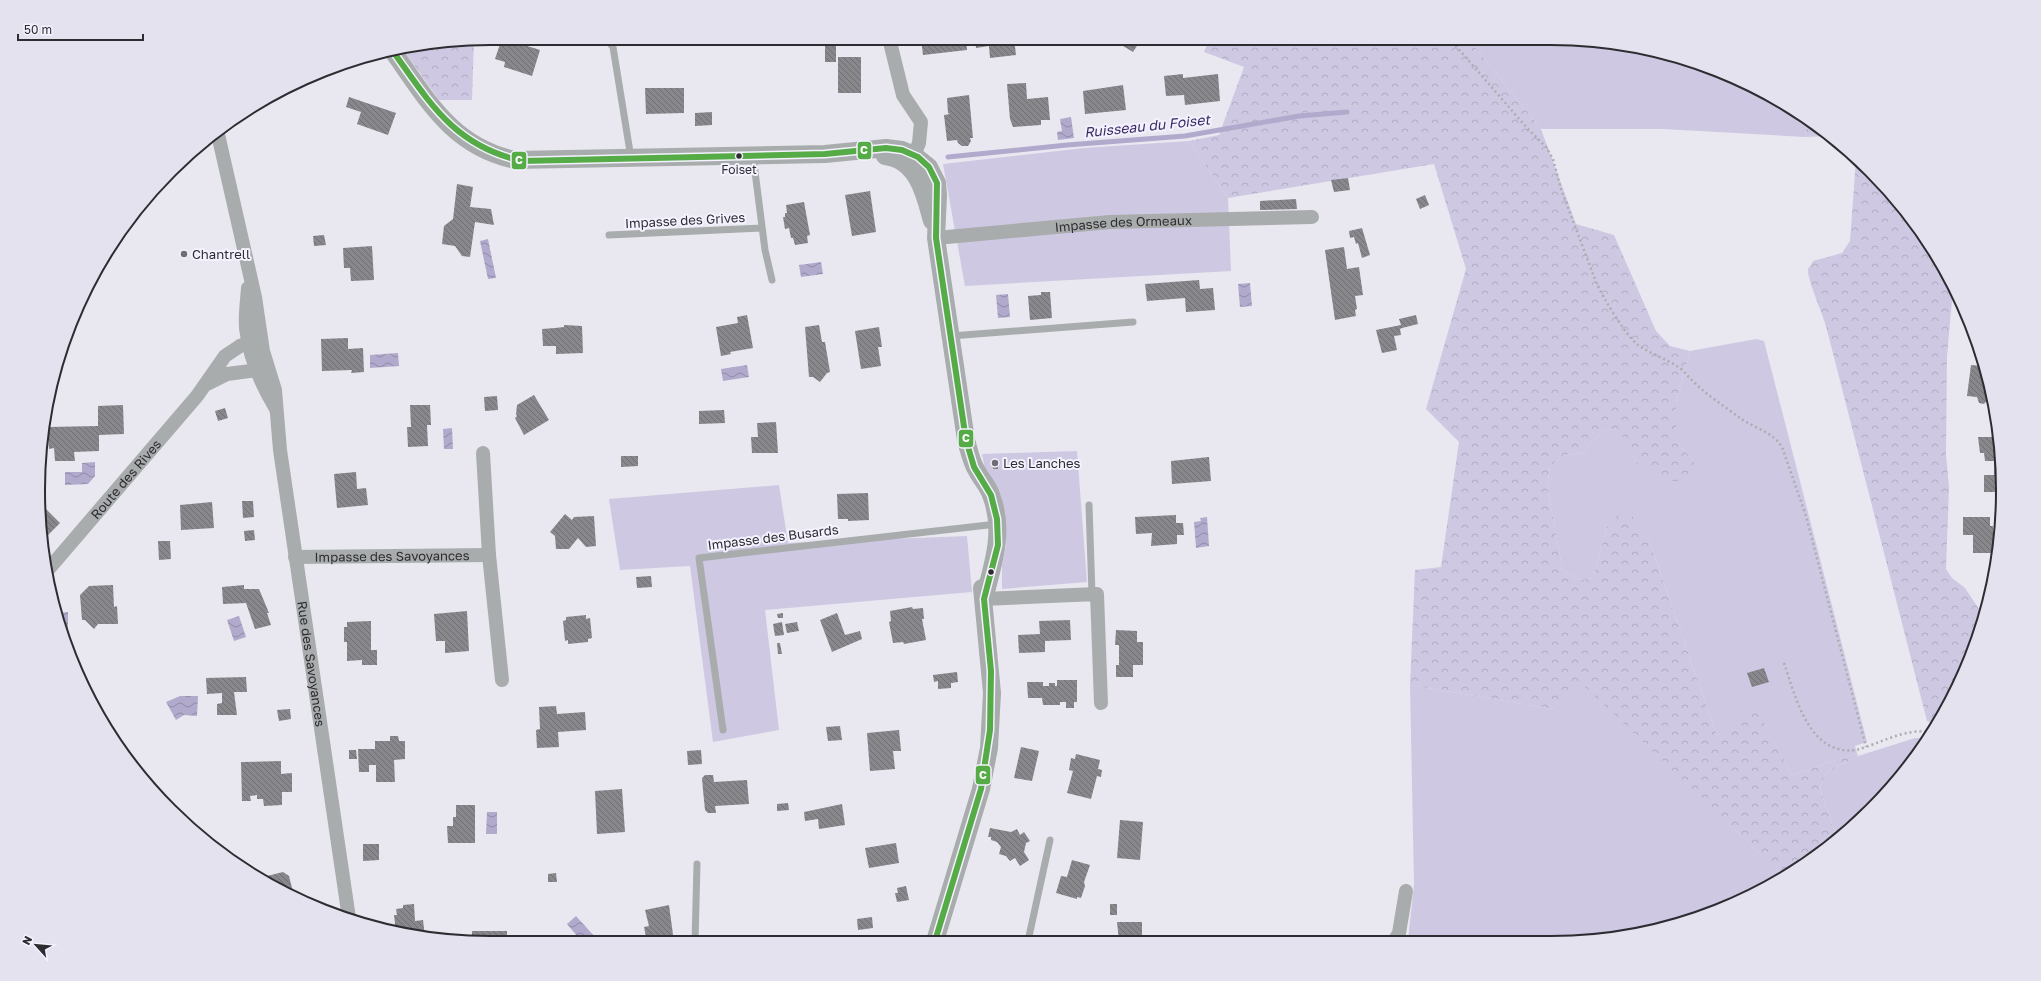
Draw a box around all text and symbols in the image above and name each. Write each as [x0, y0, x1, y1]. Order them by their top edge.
scale bar [18, 16, 143, 42]
text: 50 m [24, 22, 52, 37]
water label: Ruisseau du Foiset [1083, 110, 1212, 141]
line badge: C [857, 141, 872, 160]
text: C [860, 143, 868, 156]
line badge: C [511, 151, 527, 170]
marker: Foiset [734, 151, 744, 161]
text: C [515, 153, 523, 166]
place label: Foiset [721, 162, 757, 177]
street label: Impasse des Grives [624, 209, 746, 231]
street label: Impasse des Ormeaux [1054, 212, 1192, 235]
place label: Chantrell [192, 246, 250, 262]
marker: Chantrell [179, 249, 189, 259]
line badge: C [958, 429, 974, 448]
text: C [962, 431, 970, 444]
street label: Route des Rives [87, 436, 164, 522]
place label: Les Lanches [1003, 455, 1080, 471]
marker: Les Lanches [990, 458, 1000, 468]
street label: Impasse des Busards [707, 521, 839, 553]
street label: Impasse des Savoyances [314, 547, 470, 565]
unlabelled marker [986, 567, 996, 577]
street label: Rue des Savoyances [294, 600, 329, 728]
line badge: C [975, 765, 991, 785]
text: C [979, 768, 987, 781]
north arrow [16, 925, 56, 965]
text: N [19, 934, 34, 947]

